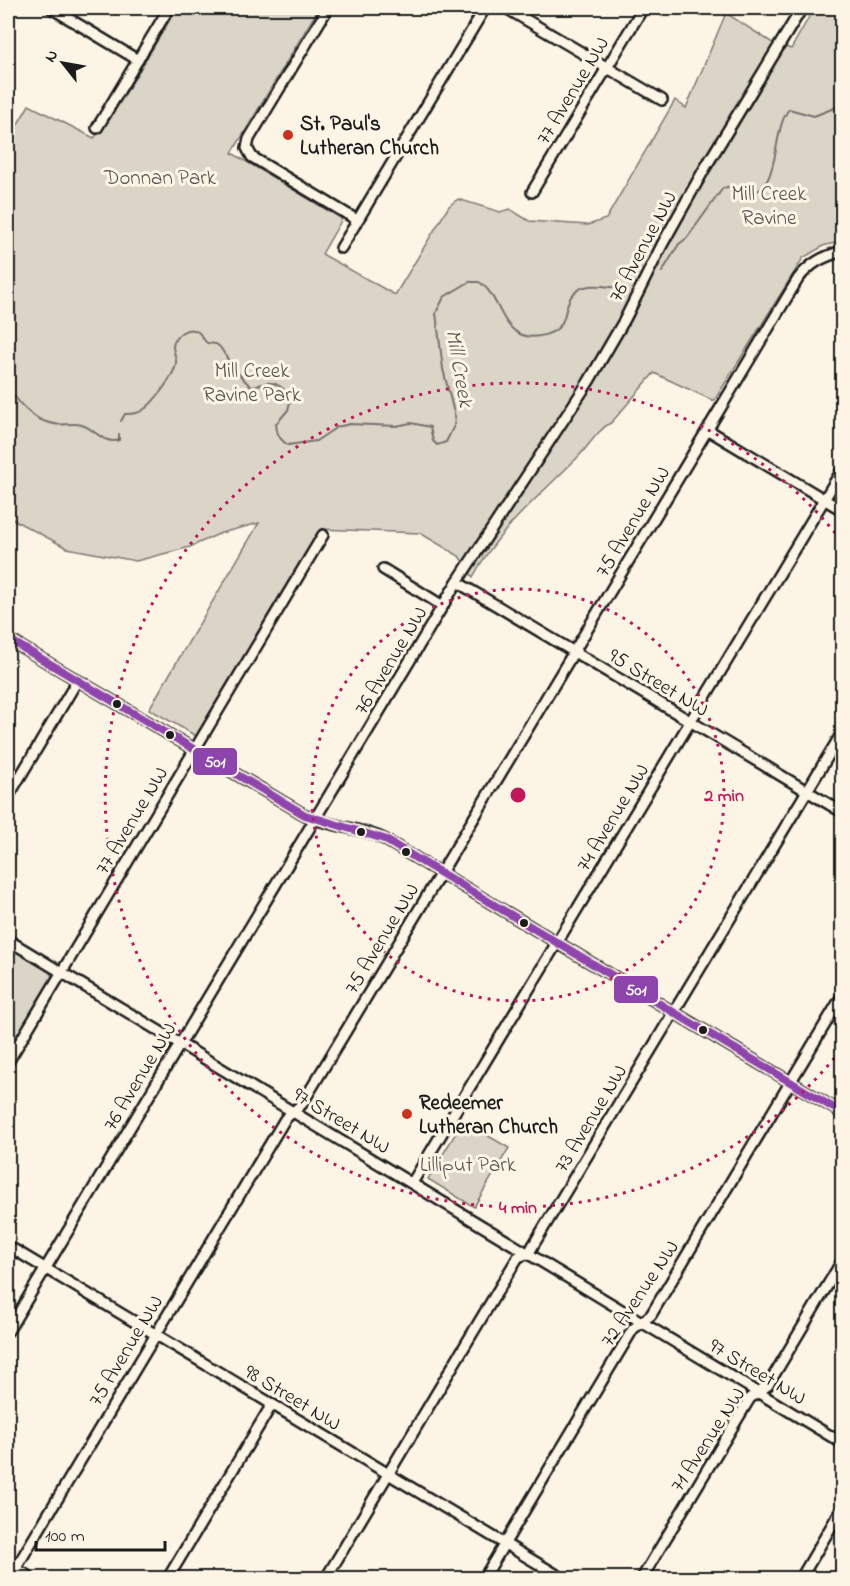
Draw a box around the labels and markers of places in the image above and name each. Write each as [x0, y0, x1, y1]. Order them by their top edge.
place label: St. Paul's Lutheran Church [300, 110, 439, 164]
marker: St. Paul's Lutheran Church [281, 128, 295, 142]
unlabelled marker [111, 698, 123, 710]
unlabelled marker [164, 729, 176, 741]
centre of rings [508, 785, 528, 805]
unlabelled marker [355, 826, 367, 838]
unlabelled marker [400, 846, 412, 858]
unlabelled marker [518, 917, 530, 929]
unlabelled marker [697, 1024, 709, 1036]
place label: Redeemer Lutheran Church [419, 1089, 558, 1143]
marker: Redeemer Lutheran Church [400, 1107, 414, 1121]

